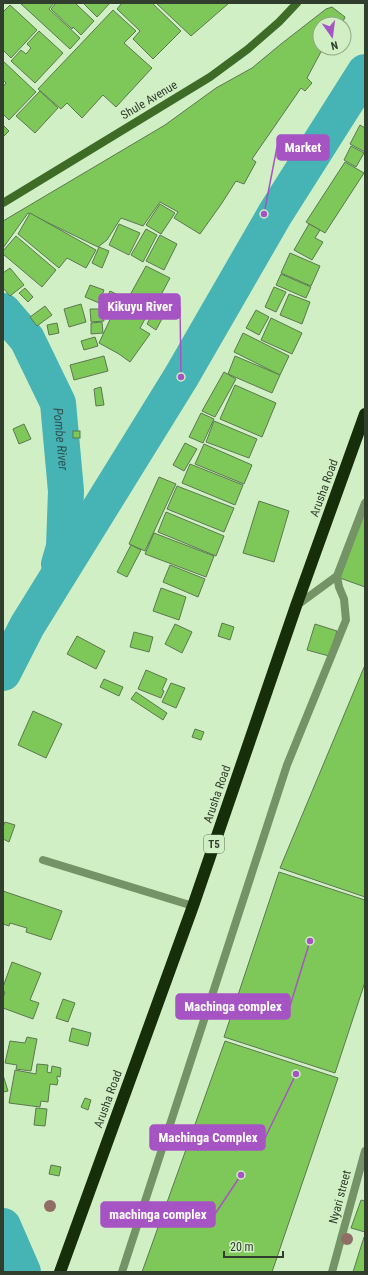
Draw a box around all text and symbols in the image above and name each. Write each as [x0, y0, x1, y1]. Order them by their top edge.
north arrow [312, 16, 352, 56]
text: N [329, 38, 339, 52]
street label: Shule Avenue [118, 77, 180, 122]
callout: Market [277, 135, 329, 160]
text: Market [285, 140, 321, 155]
callout: Kikuyu River [99, 294, 180, 319]
text: Kikuyu River [108, 299, 173, 314]
water label: Pombe River [50, 407, 71, 472]
street label: Arusha Road [307, 457, 341, 519]
street label: Arusha Road [201, 763, 233, 825]
road number: T5 [204, 835, 224, 853]
callout: Machinga complex [176, 994, 290, 1019]
text: Machinga complex [184, 999, 282, 1014]
street label: Arusha Road [91, 1068, 125, 1130]
callout: Machinga Complex [150, 1125, 265, 1150]
text: Machinga Complex [158, 1130, 258, 1145]
street label: Nyari street [326, 1168, 354, 1225]
callout: machinga complex [101, 1202, 215, 1227]
text: machinga complex [109, 1207, 207, 1222]
scale bar [224, 1233, 283, 1259]
text: 20 m [230, 1240, 254, 1254]

